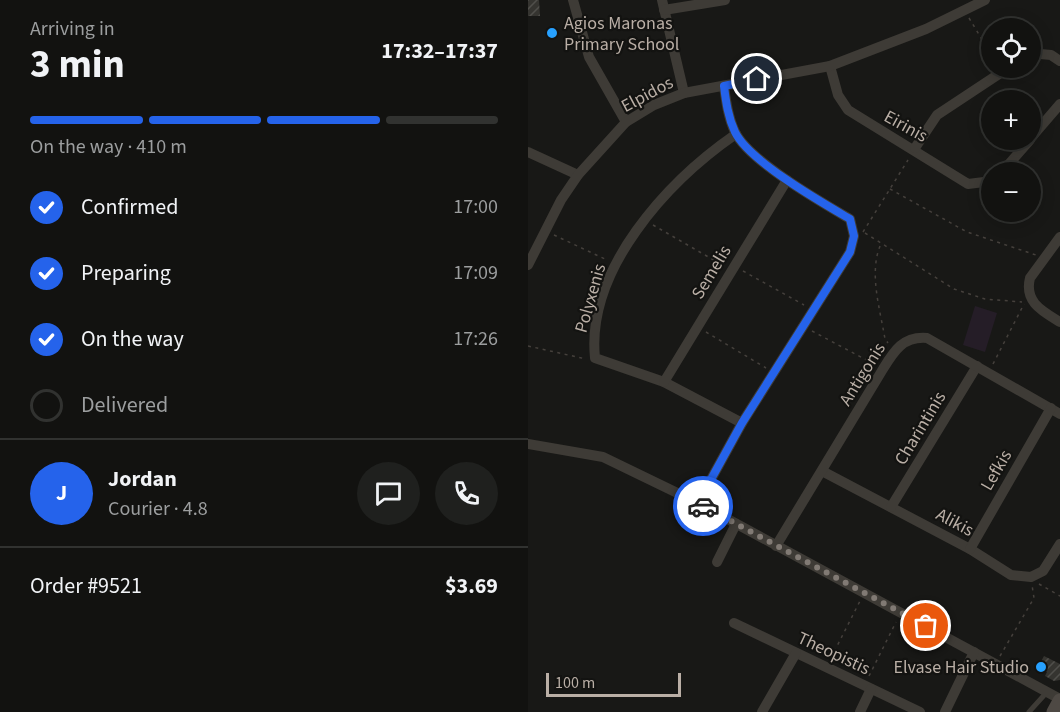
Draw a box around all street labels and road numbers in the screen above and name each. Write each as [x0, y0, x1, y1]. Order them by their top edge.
street label: Elpidos [617, 70, 678, 119]
street label: Eirinis [879, 104, 932, 149]
street label: Semelis [686, 241, 737, 304]
street label: Polyxenis [569, 261, 612, 336]
street label: Antigonis [833, 338, 892, 411]
street label: Charintinis [889, 387, 952, 470]
street label: Lefkis [975, 445, 1018, 495]
street label: Alikis [931, 502, 978, 543]
street label: Theopistis [793, 626, 874, 681]

